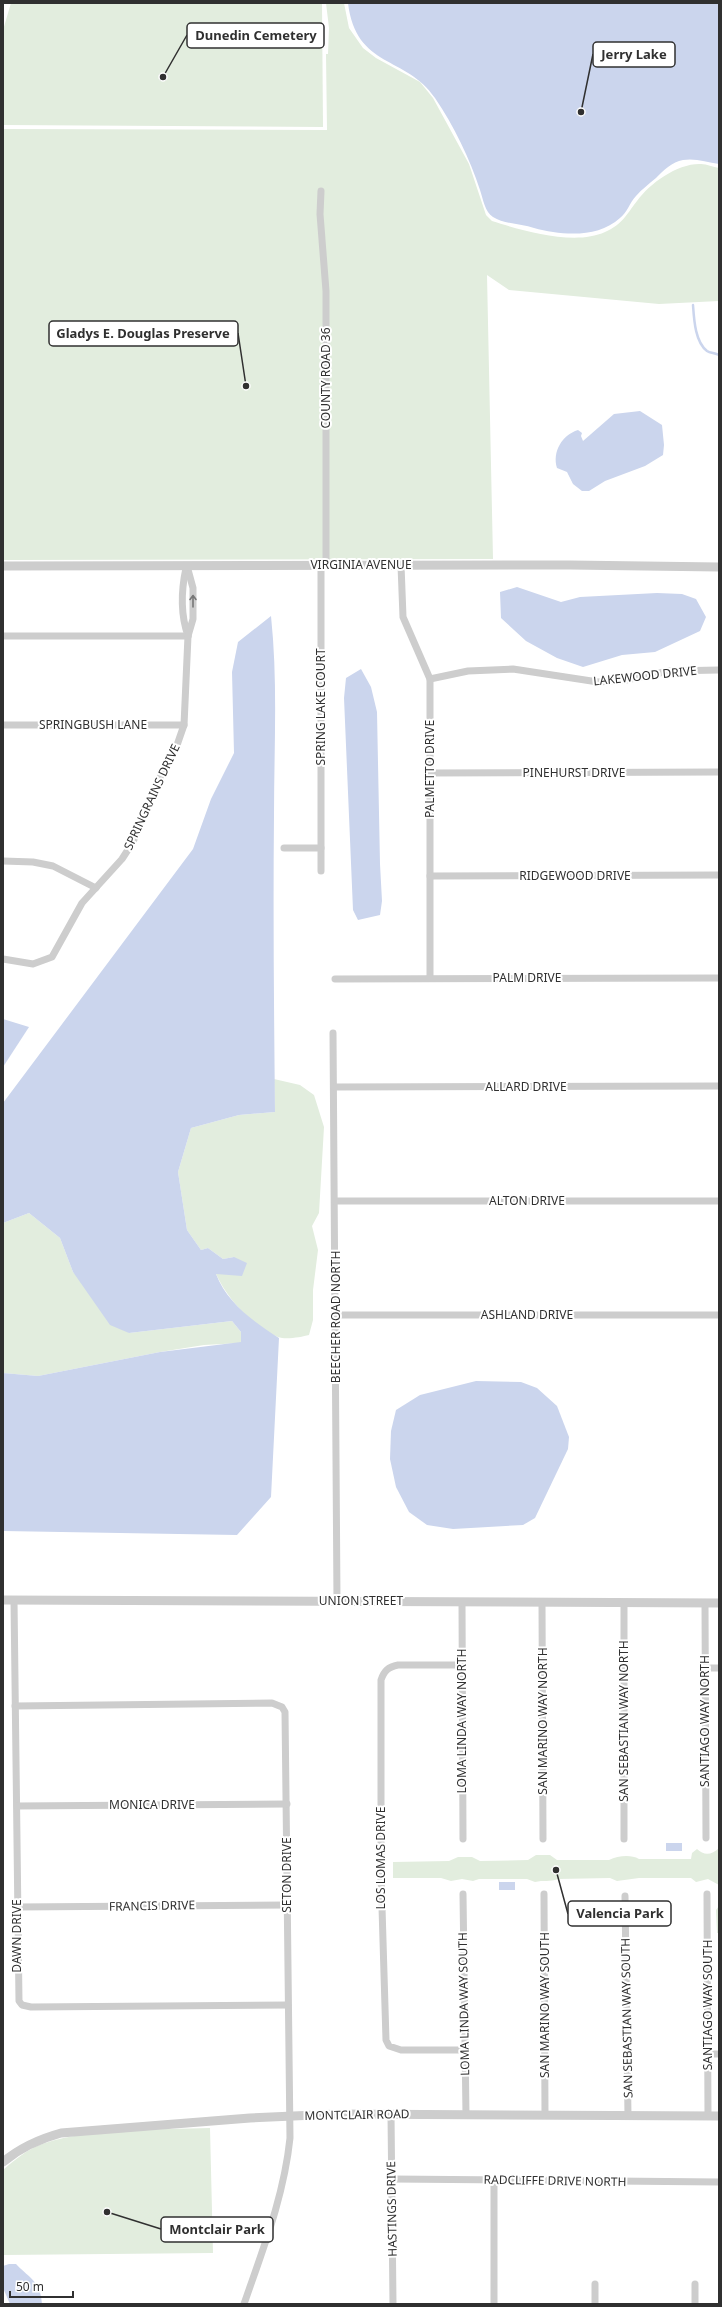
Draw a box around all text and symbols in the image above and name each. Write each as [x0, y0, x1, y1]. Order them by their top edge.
callout: Dunedin Cemetery [187, 23, 324, 48]
text: Dunedin Cemetery [195, 26, 317, 44]
callout: Jerry Lake [593, 42, 675, 67]
text: Jerry Lake [600, 45, 667, 63]
callout: Gladys E. Douglas Preserve [49, 321, 238, 346]
text: Gladys E. Douglas Preserve [56, 324, 230, 342]
street label: COUNTY ROAD 36 [317, 327, 334, 429]
street label: VIRGINIA AVENUE [310, 556, 412, 573]
one-way arrow [189, 595, 197, 608]
street label: SPRING LAKE COURT [312, 648, 329, 766]
street label: LAKEWOOD DRIVE [592, 662, 697, 689]
street label: SPRINGBUSH LANE [39, 716, 147, 733]
street label: PALMETTO DRIVE [421, 720, 438, 818]
street label: SPRINGRAINS DRIVE [119, 741, 184, 853]
street label: PINEHURST DRIVE [523, 764, 625, 781]
street label: RIDGEWOOD DRIVE [519, 867, 631, 884]
street label: PALM DRIVE [493, 969, 561, 986]
street label: ALLARD DRIVE [485, 1078, 567, 1095]
street label: ALTON DRIVE [489, 1192, 565, 1209]
street label: BEECHER ROAD NORTH [327, 1251, 344, 1383]
street label: ASHLAND DRIVE [481, 1306, 573, 1323]
street label: UNION STREET [319, 1592, 403, 1609]
street label: SAN SEBASTIAN WAY NORTH [615, 1640, 632, 1802]
street label: SAN MARINO WAY NORTH [534, 1647, 551, 1795]
street label: LOMA LINDA WAY NORTH [453, 1649, 470, 1793]
street label: SANTIAGO WAY NORTH [696, 1655, 713, 1787]
street label: MONICA DRIVE [109, 1796, 195, 1813]
street label: LOS LOMAS DRIVE [372, 1807, 389, 1909]
street label: SETON DRIVE [278, 1837, 295, 1913]
street label: FRANCIS DRIVE [109, 1896, 195, 1915]
street label: DAWN DRIVE [8, 1899, 25, 1973]
callout: Valencia Park [568, 1901, 671, 1926]
text: Valencia Park [576, 1904, 665, 1922]
street label: LOMA LINDA WAY SOUTH [454, 1932, 473, 2076]
street label: SAN MARINO WAY SOUTH [536, 1932, 553, 2078]
street label: SAN SEBASTIAN WAY SOUTH [617, 1938, 636, 2098]
street label: SANTIAGO WAY SOUTH [699, 1940, 716, 2070]
street label: MONTCLAIR ROAD [304, 2105, 410, 2124]
street label: HASTINGS DRIVE [382, 2161, 401, 2257]
street label: RADCLIFFE DRIVE NORTH [483, 2171, 627, 2190]
callout: Montclair Park [161, 2217, 273, 2242]
text: Montclair Park [169, 2220, 266, 2238]
scale bar [10, 2273, 73, 2299]
text: 50 m [16, 2278, 44, 2295]

